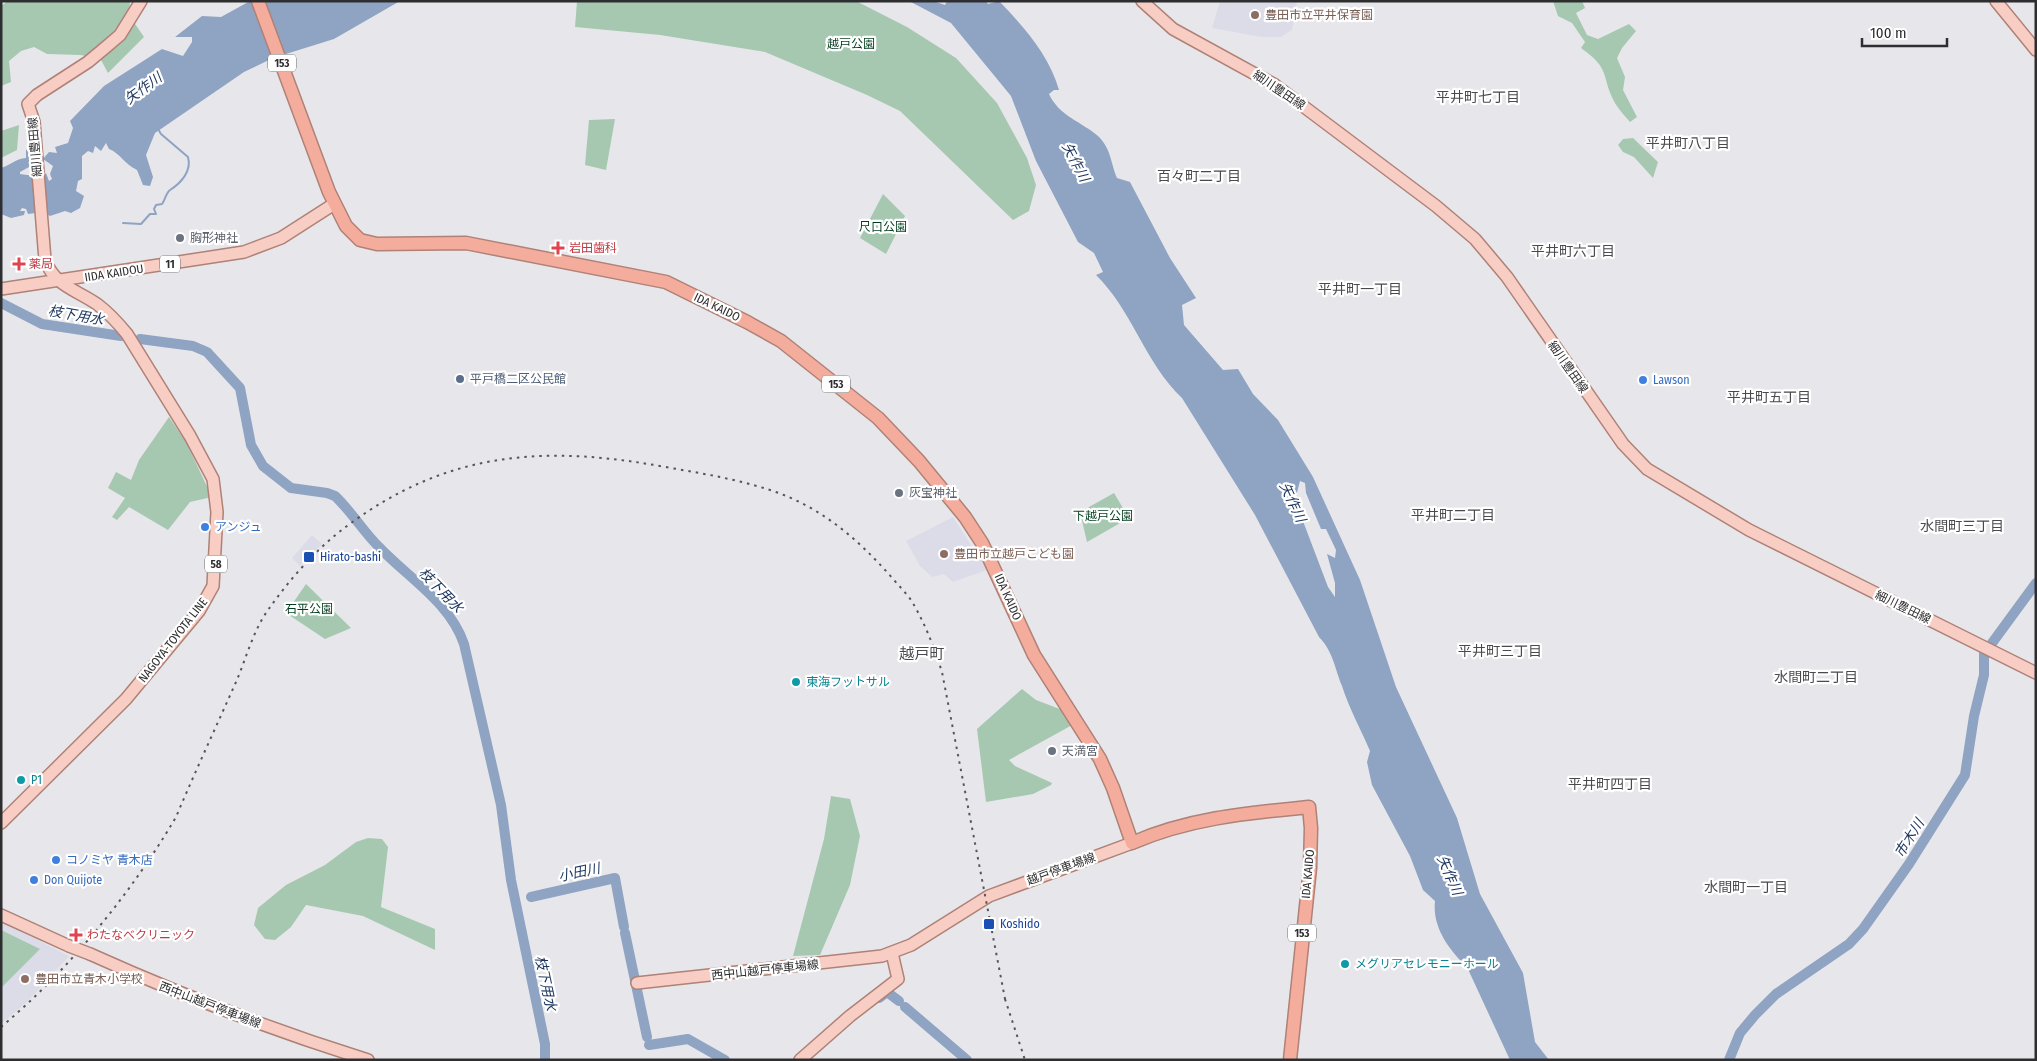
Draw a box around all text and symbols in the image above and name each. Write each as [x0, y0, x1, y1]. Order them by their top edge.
place label: 豊田市立平井保育園 [1265, 8, 1373, 22]
marker: 豊田市立平井保育園 [1249, 9, 1261, 21]
scale bar [1862, 15, 1947, 47]
text: 100 m [1870, 24, 1907, 42]
park label: 越戸公園 [827, 37, 875, 51]
road number: 153 [268, 54, 296, 72]
street label: 細川豊田線 [1250, 67, 1308, 113]
water label: 矢作川 [121, 68, 167, 108]
district label: 平井町七丁目 [1436, 89, 1520, 106]
street label: 細川豊田線 [25, 116, 45, 178]
district label: 平井町八丁目 [1646, 135, 1730, 152]
water label: 矢作川 [1058, 140, 1094, 187]
district label: 百々町二丁目 [1157, 168, 1241, 185]
park label: 尺口公園 [859, 220, 907, 234]
place label: 胸形神社 [190, 231, 238, 245]
marker: 胸形神社 [174, 232, 186, 244]
marker: 岩田歯科 [551, 241, 565, 255]
place label: 岩田歯科 [569, 241, 617, 255]
district label: 平井町六丁目 [1531, 243, 1615, 260]
road number: 11 [160, 255, 180, 272]
place label: 薬局 [29, 257, 53, 271]
marker: 薬局 [13, 258, 25, 270]
street label: IIDA KAIDOU [83, 261, 145, 285]
district label: 平井町一丁目 [1318, 281, 1402, 298]
street label: IDA KAIDO [692, 290, 742, 324]
water label: 枝下用水 [47, 302, 107, 329]
street label: 細川豊田線 [1545, 338, 1591, 396]
place label: 平戸橋二区公民館 [470, 372, 566, 386]
marker: 平戸橋二区公民館 [454, 373, 466, 385]
place label: Lawson [1653, 373, 1690, 387]
marker: Lawson [1637, 374, 1649, 386]
road number: 153 [822, 376, 850, 392]
district label: 平井町五丁目 [1727, 389, 1811, 406]
water label: 矢作川 [1276, 480, 1310, 527]
place label: 灰宝神社 [909, 486, 957, 500]
marker: 灰宝神社 [893, 487, 905, 499]
district label: 平井町二丁目 [1411, 507, 1495, 524]
park label: 下越戸公園 [1073, 509, 1133, 523]
district label: 水間町三丁目 [1920, 518, 2004, 535]
place label: アンジュ [215, 520, 262, 534]
marker: アンジュ [199, 521, 211, 533]
place label: 豊田市立越戸こども園 [954, 547, 1074, 561]
marker: 豊田市立越戸こども園 [938, 548, 950, 560]
marker: Hirato-bashi [302, 550, 316, 564]
place label: Hirato-bashi [320, 550, 381, 564]
road number: 58 [205, 556, 227, 572]
water label: 枝下用水 [415, 564, 468, 618]
street label: IDA KAIDO [992, 572, 1024, 622]
street label: 細川豊田線 [1873, 588, 1933, 626]
street label: NAGOYA-TOYOTA LINE [136, 595, 211, 685]
park label: 石平公園 [285, 602, 333, 616]
district label: 平井町三丁目 [1458, 643, 1542, 660]
district label: 越戸町 [898, 645, 945, 663]
district label: 水間町二丁目 [1774, 669, 1858, 686]
place label: 東海フットサル [806, 675, 890, 689]
marker: 東海フットサル [790, 676, 802, 688]
place label: 天満宮 [1062, 744, 1098, 758]
marker: 天満宮 [1046, 745, 1058, 757]
place label: P1 [31, 773, 42, 787]
marker: P1 [15, 774, 27, 786]
district label: 平井町四丁目 [1568, 776, 1652, 793]
water label: 市木川 [1891, 814, 1929, 861]
street label: IDA KAIDO [1299, 849, 1317, 899]
street label: 越戸停車場線 [1025, 850, 1097, 888]
place label: コノミヤ 青木店 [66, 853, 153, 867]
water label: 矢作川 [1433, 853, 1467, 900]
marker: コノミヤ 青木店 [50, 854, 62, 866]
water label: 小田川 [557, 859, 603, 885]
place label: Don Quijote [44, 873, 102, 887]
marker: Don Quijote [28, 874, 40, 886]
district label: 水間町一丁目 [1704, 879, 1788, 896]
marker: Koshido [982, 917, 996, 931]
place label: Koshido [1000, 917, 1040, 931]
road number: 153 [1288, 924, 1316, 941]
marker: わたなべクリニック [69, 928, 83, 942]
place label: わたなべクリニック [87, 928, 195, 942]
water label: 枝下用水 [531, 954, 560, 1014]
street label: 西中山越戸停車場線 [711, 957, 819, 983]
place label: メグリアセレモニーホール [1355, 957, 1499, 971]
marker: メグリアセレモニーホール [1339, 958, 1351, 970]
place label: 豊田市立青木小学校 [35, 972, 143, 986]
marker: 豊田市立青木小学校 [19, 973, 31, 985]
street label: 西中山越戸停車場線 [157, 979, 263, 1031]

